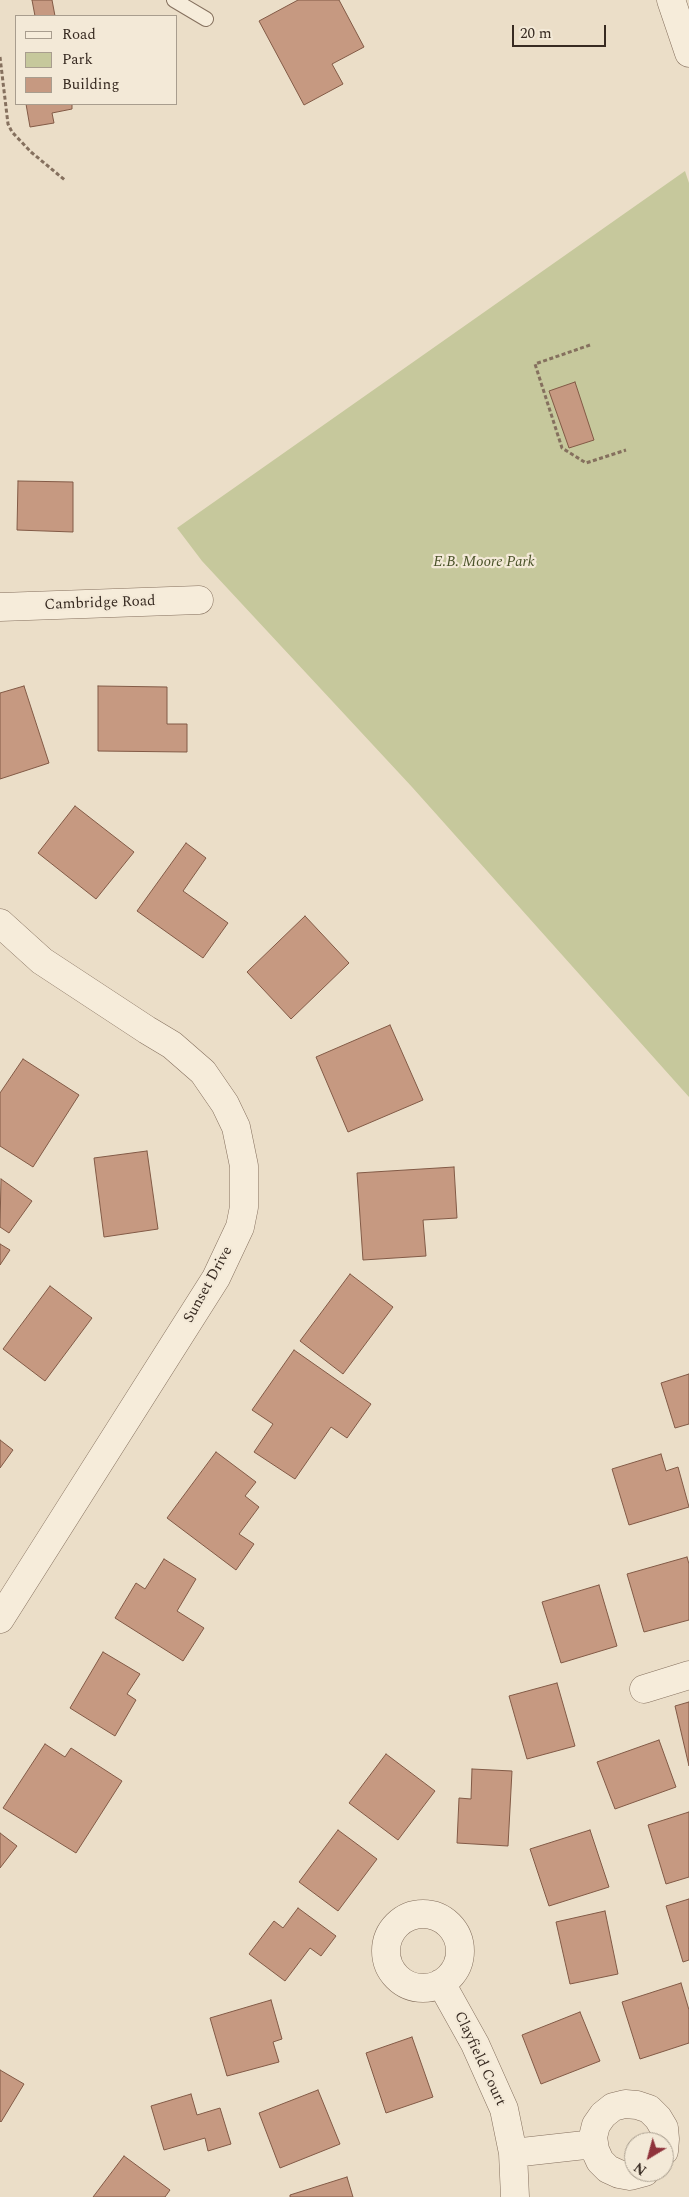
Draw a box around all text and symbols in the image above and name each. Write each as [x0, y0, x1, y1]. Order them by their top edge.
legend [15, 15, 178, 105]
scale bar [514, 15, 608, 47]
text: 20 m [520, 22, 552, 45]
text: Road [62, 23, 96, 46]
text: Park [62, 48, 93, 71]
text: Building [62, 73, 119, 96]
park label: E.B. Moore Park [433, 554, 535, 572]
street label: Cambridge Road [44, 593, 156, 615]
street label: Sunset Drive [181, 1244, 237, 1326]
street label: Clayfield Court [449, 2009, 509, 2109]
north arrow [624, 2132, 674, 2182]
text: N [629, 2157, 651, 2180]

